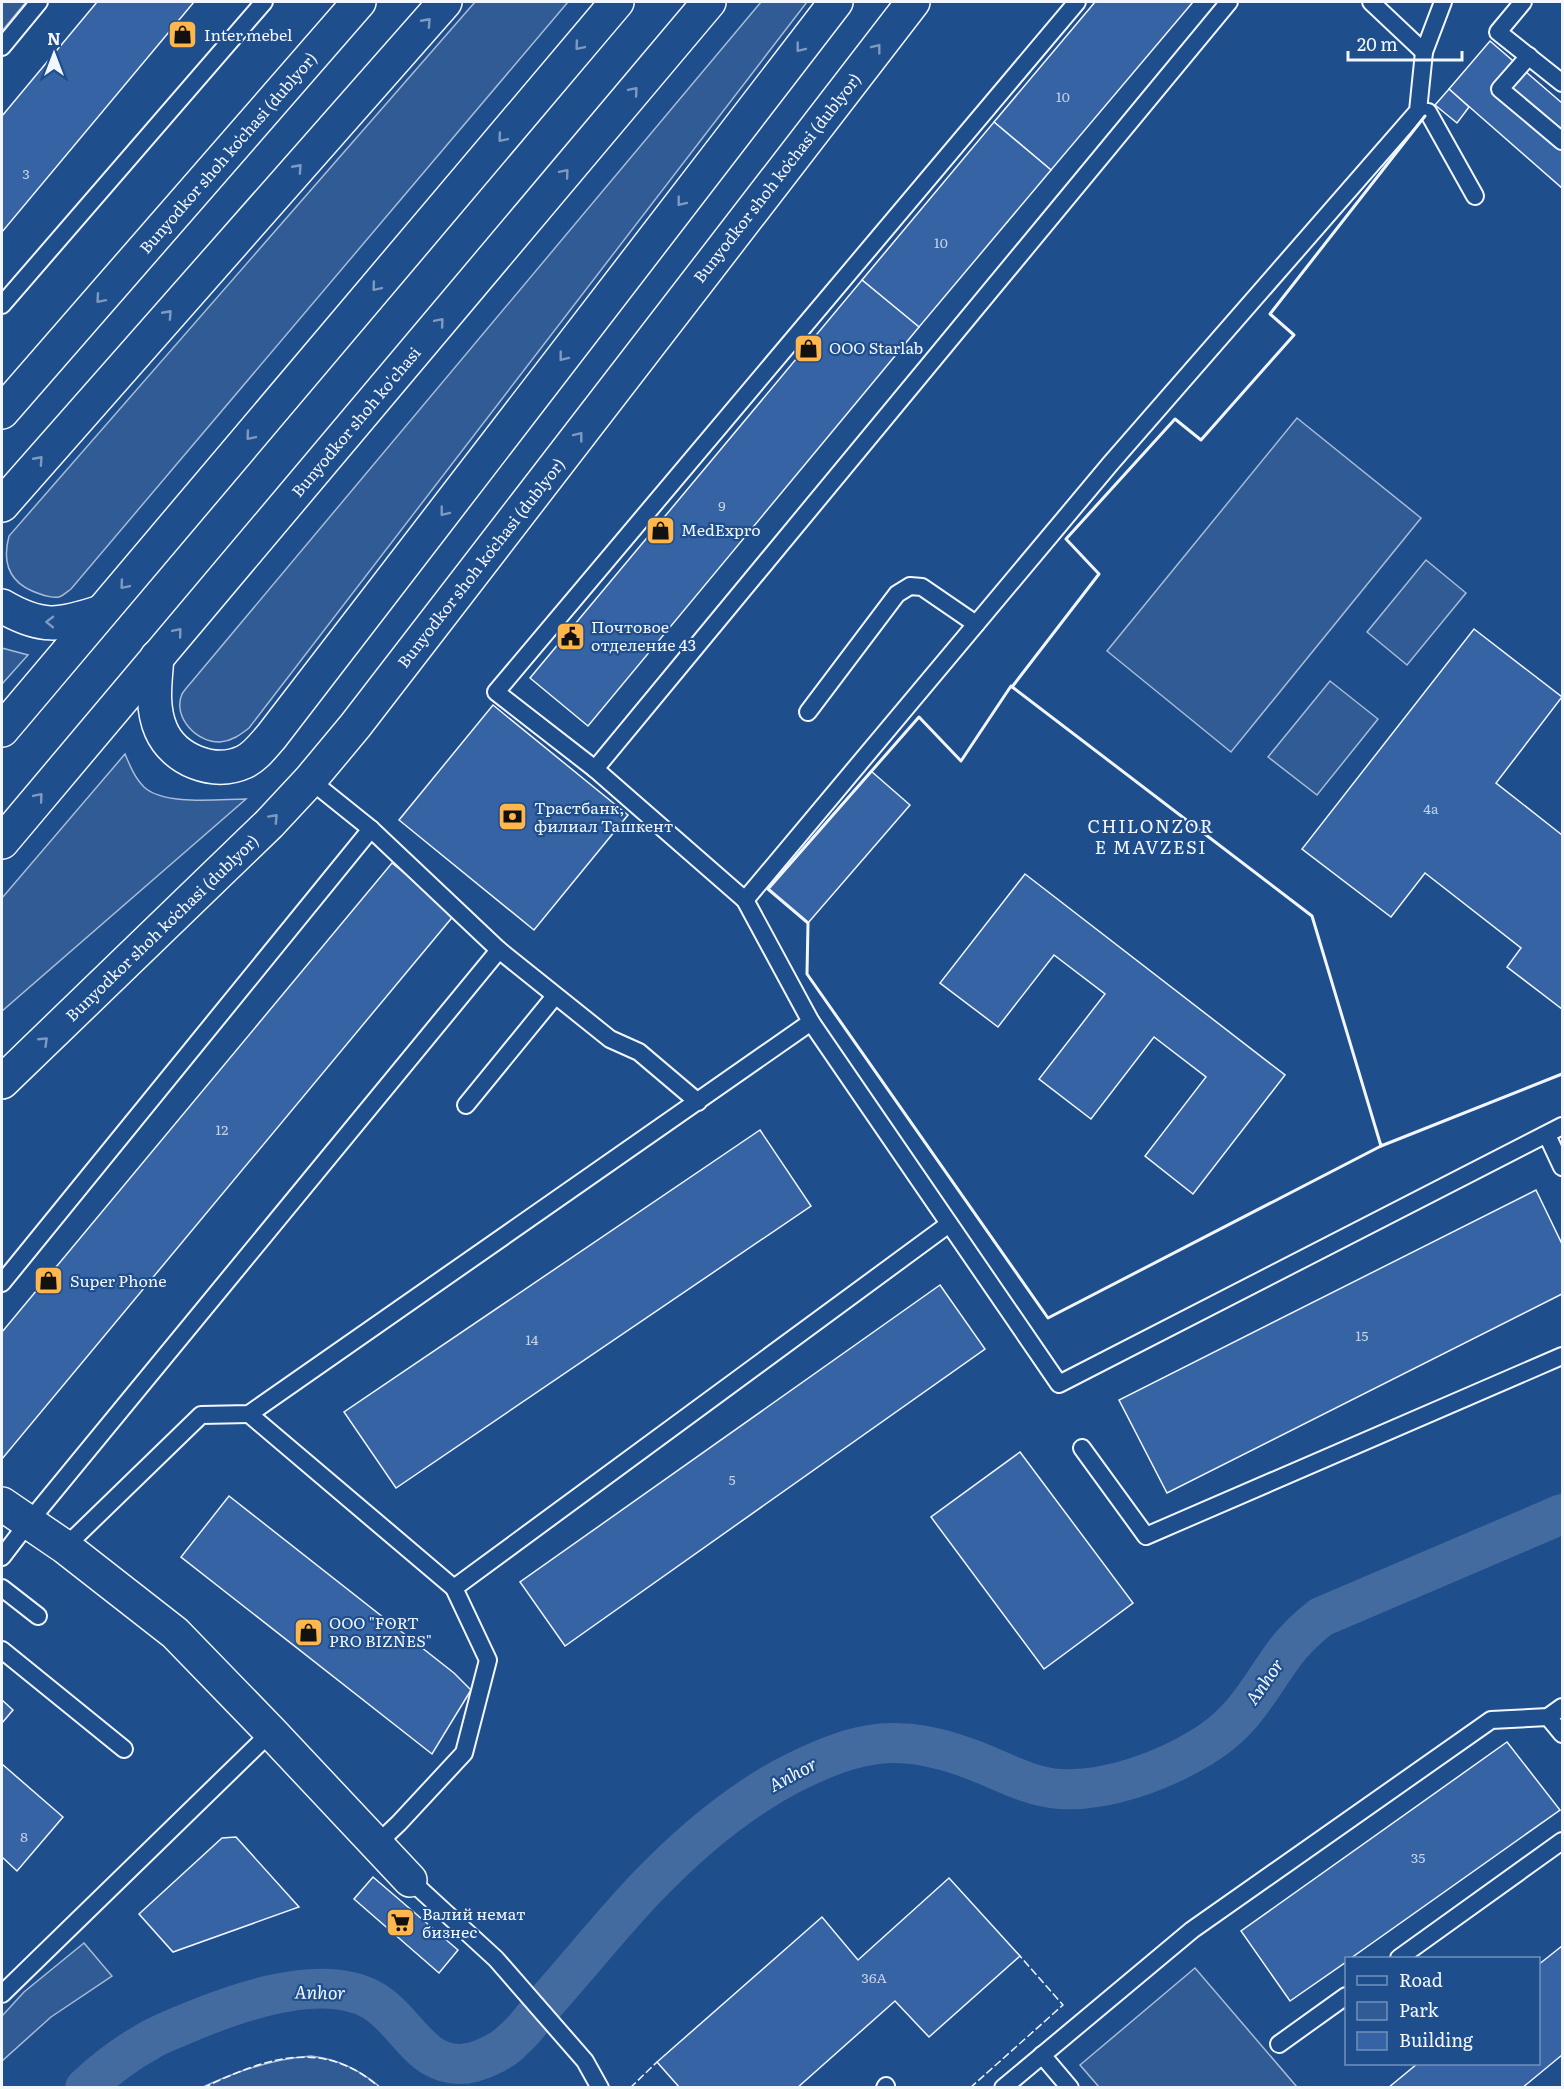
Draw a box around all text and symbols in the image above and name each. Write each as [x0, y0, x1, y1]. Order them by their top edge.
one-way arrow [420, 18, 431, 29]
shop icon: Inter mebel [167, 19, 199, 51]
place label: Inter mebel [204, 22, 292, 46]
north arrow [24, 24, 84, 84]
scale bar [1348, 24, 1462, 62]
text: N [47, 26, 61, 50]
text: 20 m [1357, 30, 1398, 57]
one-way arrow [576, 39, 587, 50]
one-way arrow [797, 41, 808, 52]
one-way arrow [870, 44, 881, 55]
street label: Bunyodkor shoh koʻchasi (dublyor) [133, 46, 322, 258]
street label: Bunyodkor shoh koʻchasi (dublyor) [687, 67, 866, 287]
house number: 10 [1056, 86, 1070, 106]
one-way arrow [627, 87, 638, 98]
one-way arrow [498, 131, 509, 142]
house number: 3 [22, 163, 30, 183]
one-way arrow [291, 164, 302, 175]
one-way arrow [558, 169, 569, 180]
one-way arrow [678, 196, 689, 207]
house number: 10 [934, 232, 948, 252]
one-way arrow [372, 280, 383, 291]
one-way arrow [96, 292, 107, 303]
one-way arrow [161, 310, 172, 321]
one-way arrow [432, 318, 443, 329]
shop icon: ООО Starlab [792, 332, 824, 364]
place label: ООО Starlab [829, 335, 923, 359]
street label: Bunyodkor shoh ko'chasi [285, 341, 425, 502]
one-way arrow [559, 350, 570, 361]
one-way arrow [246, 429, 257, 440]
one-way arrow [571, 431, 582, 442]
street label: Bunyodkor shoh koʻchasi (dublyor) [391, 452, 570, 672]
one-way arrow [32, 456, 43, 467]
house number: 9 [718, 495, 726, 515]
one-way arrow [440, 505, 451, 516]
shop icon: MedExpro [644, 514, 676, 546]
place label: MedExpro [681, 517, 761, 541]
one-way arrow [120, 578, 131, 589]
place label: Почтовое отделение 43 [591, 614, 696, 656]
one-way arrow [46, 616, 55, 628]
public building icon: Почтовое отделение 43 [554, 620, 586, 652]
one-way arrow [171, 628, 182, 639]
one-way arrow [32, 793, 43, 804]
place label: Трастбанк, филиал Ташкент [534, 795, 673, 837]
house number: 4a [1423, 798, 1439, 818]
bank icon: Трастбанк, филиал Ташкент [497, 801, 529, 833]
district label: CHILONZOR E MAVZESI [1088, 812, 1214, 860]
one-way arrow [267, 814, 278, 825]
street label: Bunyodkor shoh koʻchasi (dublyor) [59, 828, 263, 1026]
one-way arrow [37, 1037, 47, 1048]
house number: 12 [216, 1119, 228, 1139]
shop icon: Super Phone [33, 1265, 65, 1297]
place label: Super Phone [70, 1268, 166, 1292]
house number: 15 [1356, 1325, 1368, 1345]
house number: 14 [526, 1329, 539, 1349]
house number: 5 [728, 1469, 736, 1489]
place label: OOO "FORT PRO BIZNES" [329, 1610, 432, 1652]
shop icon: OOO "FORT PRO BIZNES" [292, 1616, 324, 1648]
water label: Anhor [1238, 1652, 1290, 1710]
water label: Anhor [763, 1750, 821, 1798]
house number: 8 [20, 1826, 28, 1846]
house number: 35 [1411, 1847, 1425, 1867]
place label: Валий немат бизнес [422, 1901, 525, 1943]
supermarket icon: Валий немат бизнес [385, 1907, 417, 1939]
legend [1345, 1957, 1540, 2065]
text: Road [1399, 1966, 1443, 1993]
house number: 36А [861, 1967, 887, 1987]
water label: Anhor [294, 1978, 346, 2005]
text: Park [1399, 1996, 1440, 2023]
text: Building [1399, 2026, 1474, 2053]

